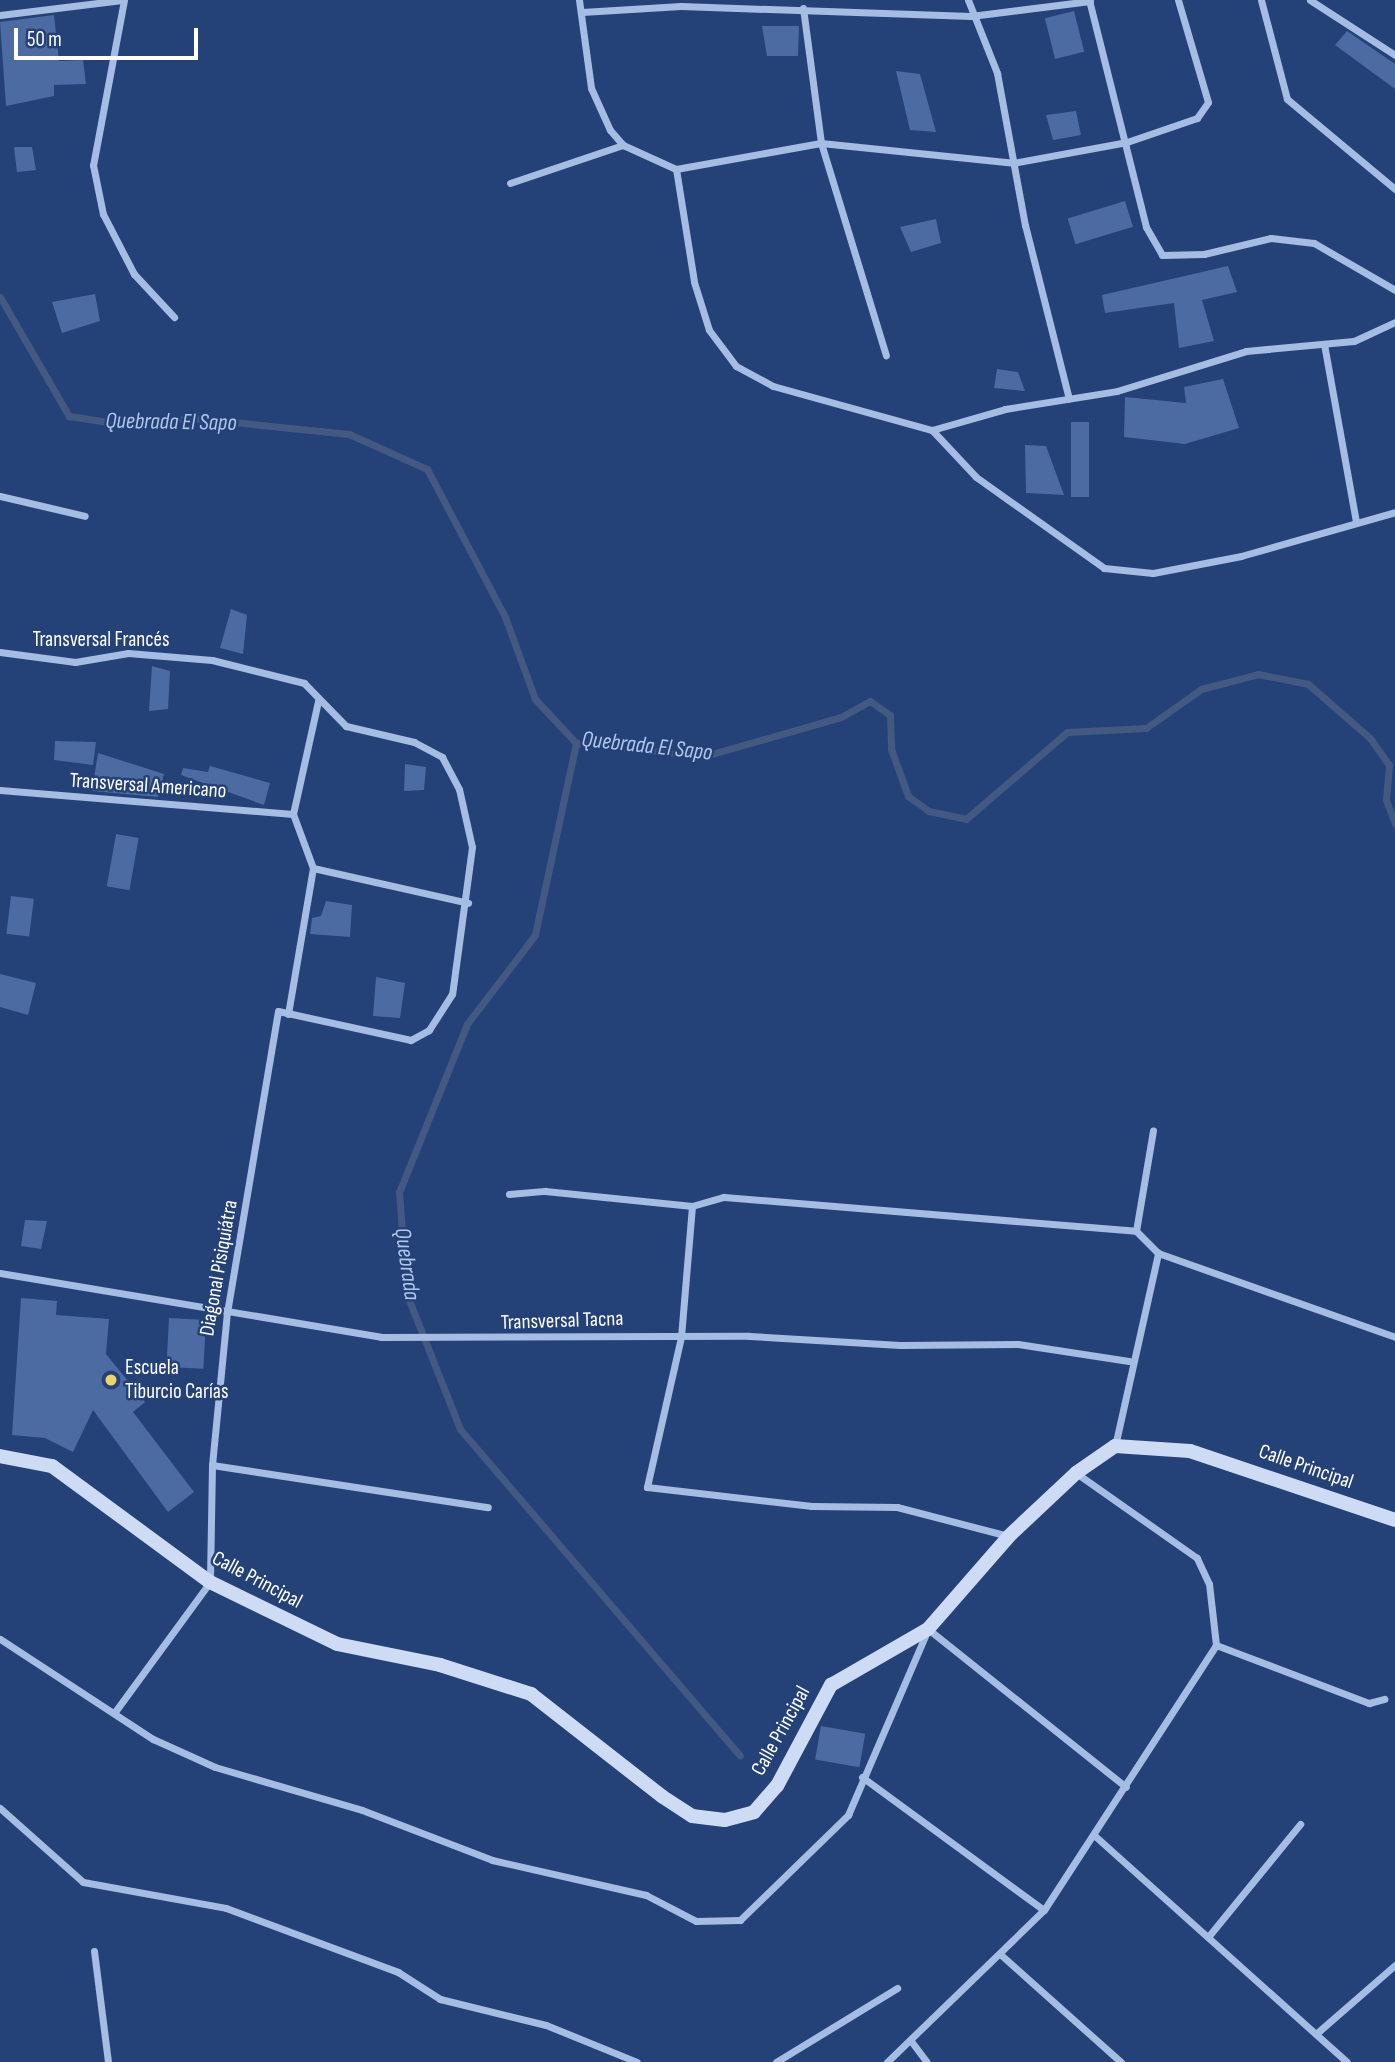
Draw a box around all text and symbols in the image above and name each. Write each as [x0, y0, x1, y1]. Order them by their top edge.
scale bar [18, 14, 201, 58]
text: 50 m [27, 27, 62, 52]
water label: Quebrada El Sapo [105, 407, 237, 437]
street label: Transversal Francés [32, 627, 170, 653]
water label: Quebrada El Sapo [580, 725, 714, 767]
street label: Transversal Americano [69, 768, 227, 804]
street label: Diagonal Pisiquiátra [195, 1198, 243, 1338]
water label: Quebrada [388, 1226, 426, 1302]
street label: Transversal Tacna [500, 1306, 624, 1336]
place label: Escuela Tiburcio Carías [125, 1355, 228, 1405]
marker: Escuela Tiburcio Carías [103, 1372, 119, 1388]
street label: Calle Principal [1255, 1439, 1357, 1495]
street label: Calle Principal [208, 1546, 306, 1614]
street label: Calle Principal [746, 1682, 816, 1780]

